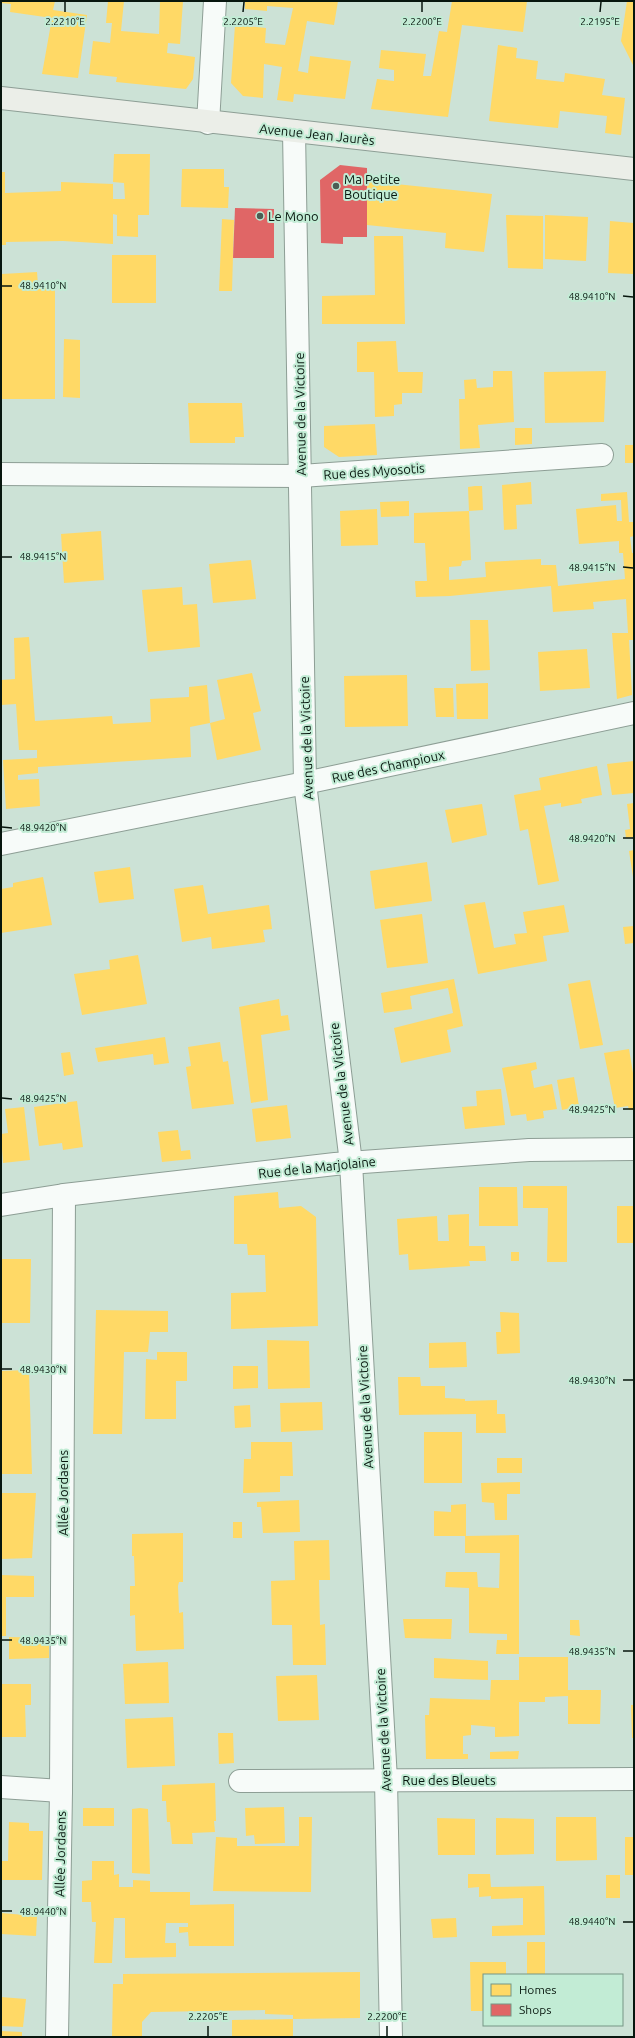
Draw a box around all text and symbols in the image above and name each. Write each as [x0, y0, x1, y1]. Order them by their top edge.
text: 2.2210°E [45, 16, 85, 27]
text: 2.2205°E [223, 16, 263, 27]
text: 2.2200°E [402, 16, 442, 27]
text: 2.2195°E [580, 16, 620, 27]
street label: Avenue Jean Jaurès [259, 121, 376, 147]
place label: Ma Petite Boutique [344, 172, 400, 201]
marker: Ma Petite Boutique [331, 181, 341, 191]
place label: Le Mono [268, 209, 319, 223]
marker: Le Mono [255, 211, 265, 221]
text: 48.9410°N [20, 280, 66, 291]
text: 48.9410°N [569, 291, 615, 302]
street label: Avenue de la Victoire [292, 352, 308, 476]
street label: Rue des Myosotis [323, 460, 425, 482]
text: 48.9415°N [20, 551, 66, 562]
text: 48.9415°N [569, 562, 615, 573]
street label: Avenue de la Victoire [297, 676, 315, 800]
street label: Rue des Champioux [330, 747, 446, 785]
text: 48.9420°N [20, 822, 66, 833]
text: 48.9420°N [569, 833, 615, 844]
street label: Avenue de la Victoire [327, 1022, 355, 1146]
text: 48.9425°N [20, 1093, 66, 1104]
text: 48.9425°N [569, 1104, 615, 1115]
street label: Rue de la Marjolaine [258, 1154, 376, 1180]
street label: Avenue de la Victoire [355, 1345, 375, 1469]
text: 48.9430°N [20, 1364, 66, 1375]
text: 48.9430°N [569, 1375, 615, 1386]
street label: Allée Jordaens [56, 1450, 70, 1536]
text: 48.9435°N [20, 1635, 66, 1646]
text: 48.9435°N [569, 1646, 615, 1657]
street label: Avenue de la Victoire [373, 1668, 393, 1792]
street label: Rue des Bleuets [402, 1773, 496, 1787]
street label: Allée Jordaens [52, 1811, 68, 1897]
text: 48.9440°N [20, 1906, 66, 1917]
text: 48.9440°N [569, 1916, 615, 1927]
legend [483, 1974, 623, 2026]
text: Homes [519, 1983, 557, 1996]
text: Shops [519, 2003, 551, 2016]
text: 2.2205°E [188, 2011, 228, 2022]
text: 2.2200°E [367, 2011, 407, 2022]

